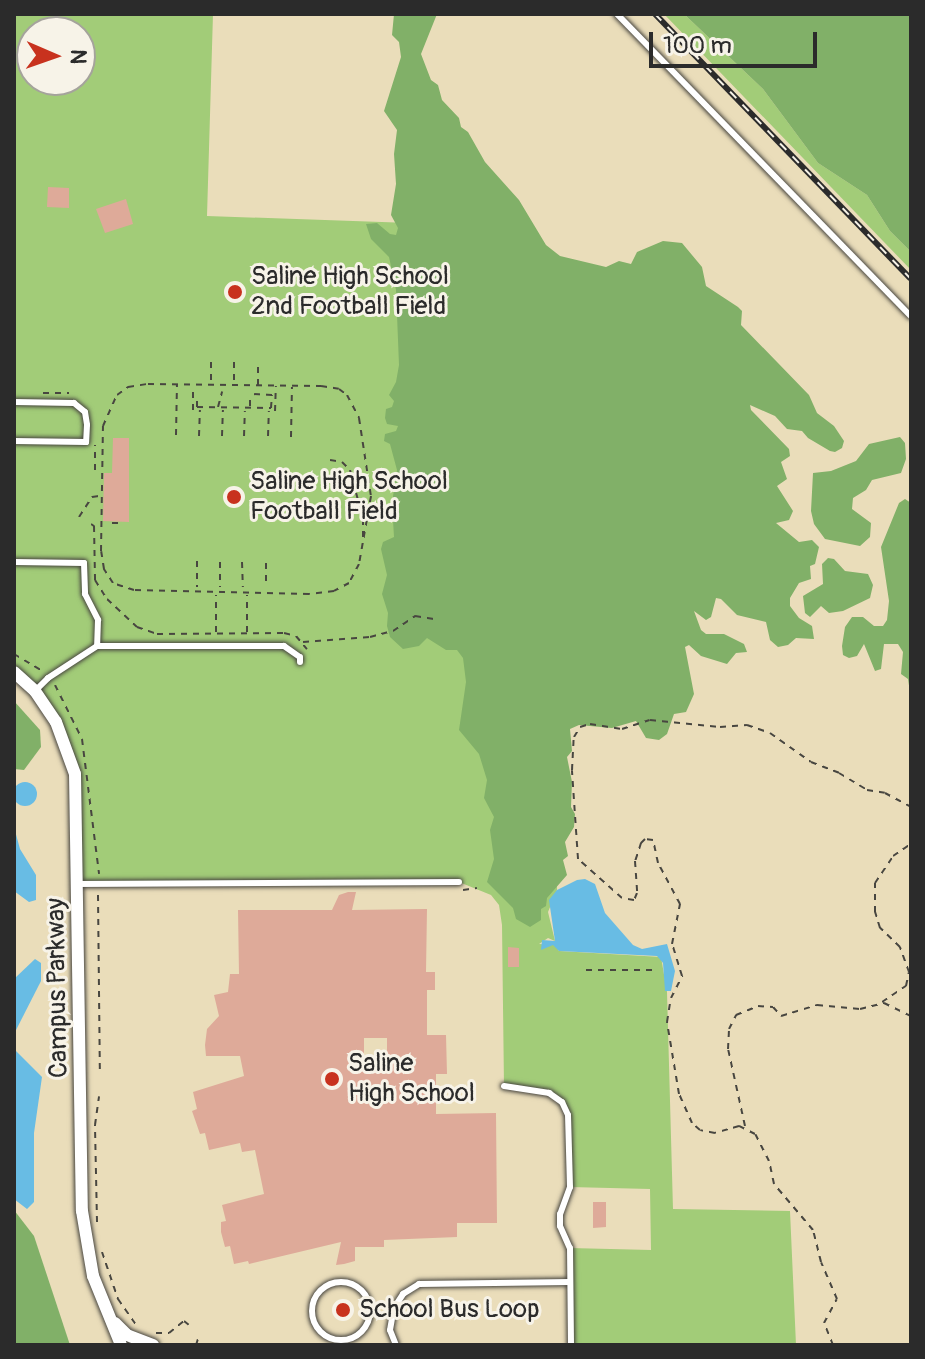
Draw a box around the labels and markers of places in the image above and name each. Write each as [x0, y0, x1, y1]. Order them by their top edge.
place label: Saline High School 2nd Football Field [251, 261, 449, 322]
marker: Saline High School 2nd Football Field [226, 283, 244, 301]
place label: Saline High School Football Field [250, 466, 448, 528]
marker: Saline High School Football Field [225, 488, 243, 506]
place label: Saline High School [348, 1048, 475, 1110]
marker: Saline High School [323, 1070, 341, 1088]
place label: School Bus Loop [359, 1294, 539, 1326]
marker: School Bus Loop [334, 1301, 352, 1319]

